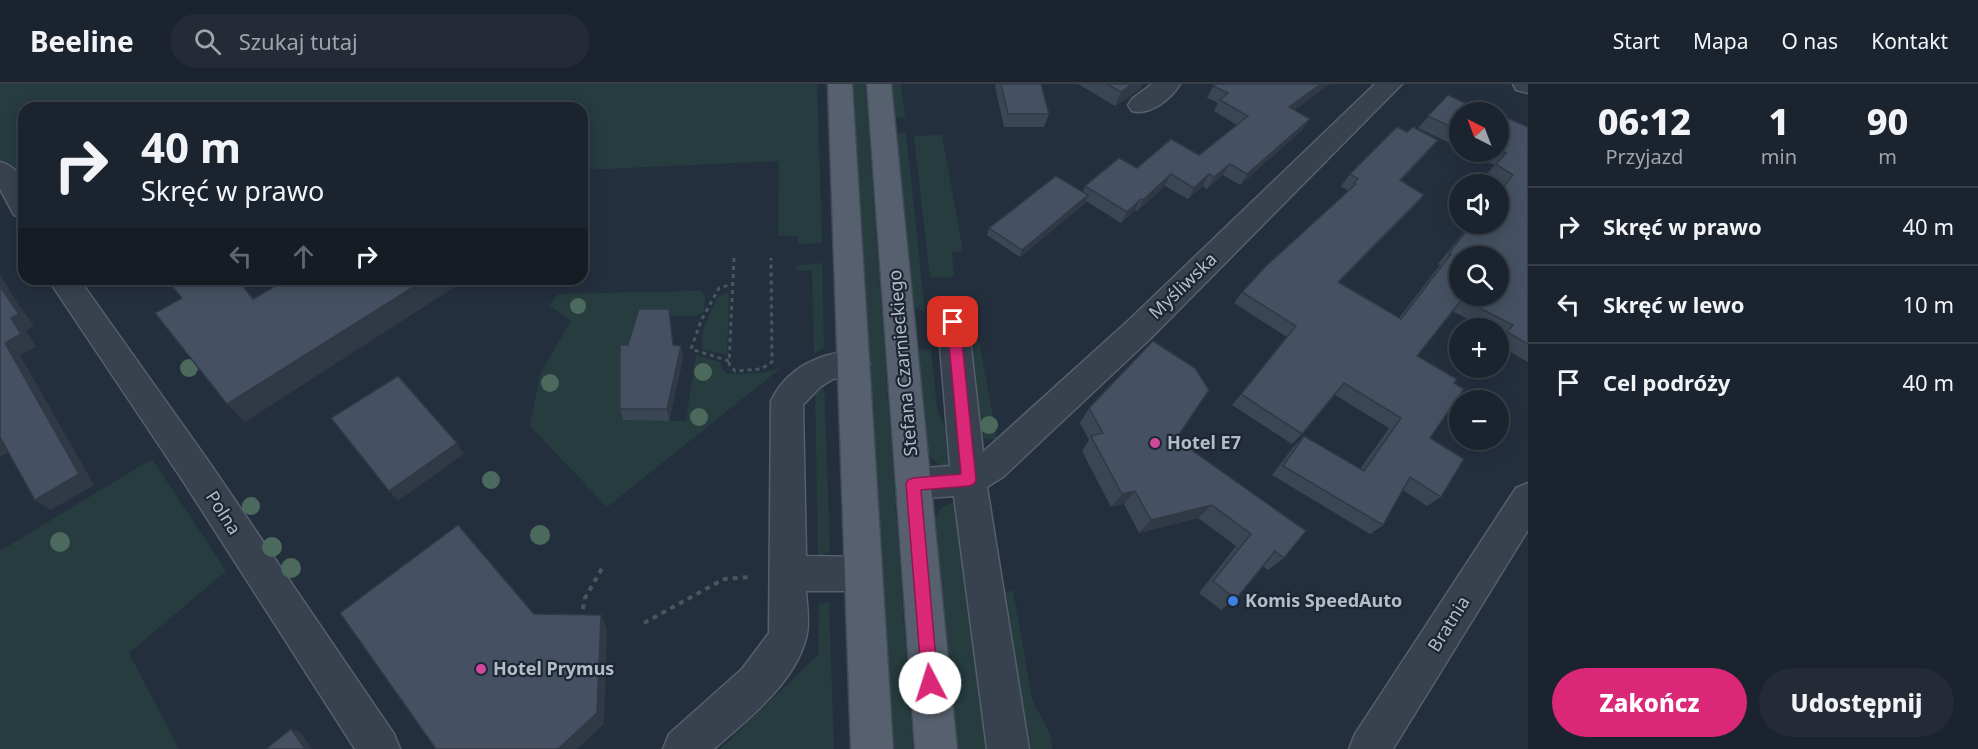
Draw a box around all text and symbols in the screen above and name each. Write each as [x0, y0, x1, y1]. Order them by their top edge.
search box [170, 14, 590, 68]
text: Beeline [30, 22, 134, 60]
icon: search [191, 25, 224, 58]
text: Szukaj tutaj [239, 26, 358, 56]
text: Start [1613, 27, 1660, 55]
text: Mapa [1693, 27, 1748, 55]
text: O nas [1781, 27, 1838, 55]
text: Kontakt [1871, 27, 1948, 55]
text: 06:12 [1598, 97, 1691, 146]
text: 1 [1769, 97, 1789, 146]
text: 90 [1867, 97, 1908, 146]
north arrow [1449, 102, 1509, 162]
map controls [1449, 102, 1509, 450]
text: 40 m [141, 118, 241, 175]
icon: right [42, 126, 120, 204]
text: Przyjazd [1605, 143, 1683, 170]
text: min [1761, 143, 1797, 170]
text: m [1878, 143, 1897, 170]
text: Skręć w prawo [141, 172, 324, 209]
button: sound [1449, 174, 1509, 234]
icon: right [1552, 210, 1585, 243]
text: Skręć w prawo [1603, 211, 1762, 241]
text: 40 m [1903, 211, 1954, 241]
icon: left [224, 240, 257, 273]
icon: ahead [287, 240, 320, 273]
icon: right [350, 240, 383, 273]
button: search [1449, 246, 1509, 306]
street label: Myśliwska [1143, 247, 1222, 324]
street label: Stefana Czarnieckiego [882, 269, 922, 457]
icon: left [1552, 288, 1585, 321]
text: Skręć w lewo [1603, 289, 1745, 319]
text: 10 m [1903, 289, 1954, 319]
pin [927, 296, 978, 347]
icon: arrive [936, 305, 969, 338]
button: + [1449, 318, 1509, 378]
icon: arrive [1552, 366, 1585, 399]
text: Cel podróży [1603, 367, 1730, 397]
text: 40 m [1903, 367, 1954, 397]
button: − [1449, 390, 1509, 450]
place label: Hotel E7 [1167, 430, 1241, 454]
marker: Hotel E7 [1148, 436, 1162, 450]
street label: Polna [201, 486, 247, 539]
place label: Komis SpeedAuto [1245, 588, 1402, 612]
street label: Bratnia [1422, 591, 1475, 656]
marker: Komis SpeedAuto [1226, 594, 1240, 608]
position arrow [898, 651, 962, 715]
place label: Hotel Prymus [493, 656, 614, 680]
marker: Hotel Prymus [474, 662, 488, 676]
button: Zakończ [1552, 668, 1747, 737]
button: Udostępnij [1759, 668, 1954, 737]

